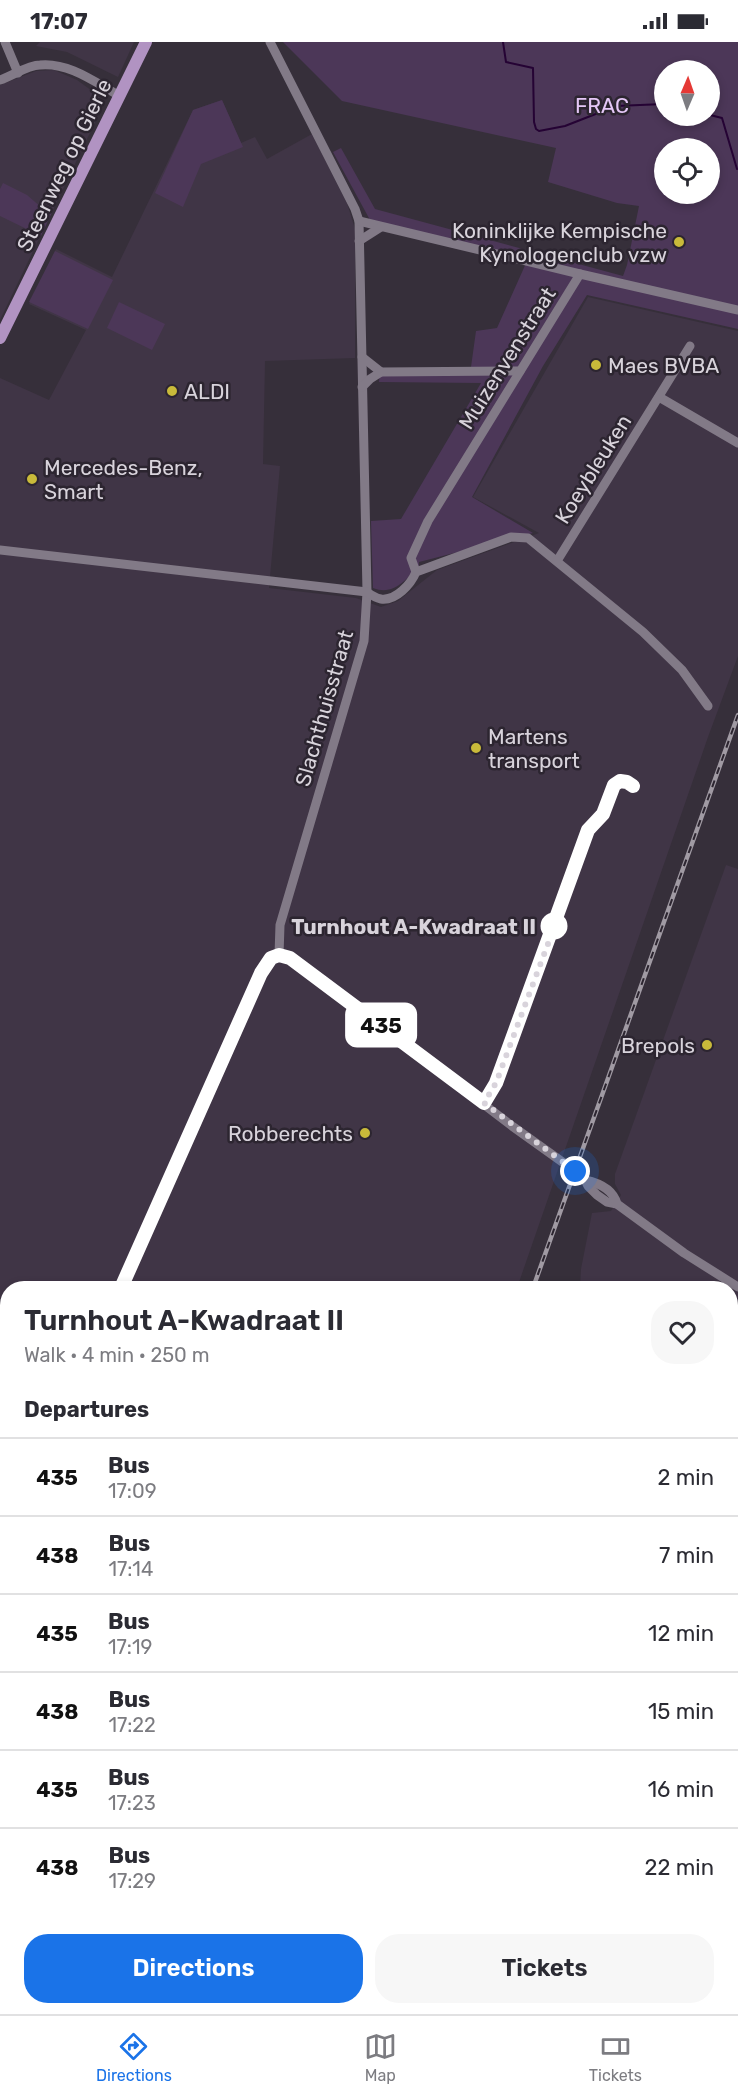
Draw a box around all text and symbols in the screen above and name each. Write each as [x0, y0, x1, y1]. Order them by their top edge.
text: 17:07 [30, 8, 88, 35]
north arrow [654, 60, 720, 126]
map controls [654, 60, 720, 204]
street label: Steenweg op Gierle [11, 75, 117, 255]
park label: FRAC [575, 93, 629, 118]
button: locate [654, 138, 720, 204]
place label: Koninklijke Kempische Kynologenclub vzw [452, 218, 667, 267]
marker: Koninklijke Kempische Kynologenclub vzw [672, 235, 686, 249]
street label: Muizenvenstraat [453, 282, 561, 434]
place label: Maes BVBA [608, 353, 719, 378]
marker: Maes BVBA [589, 358, 603, 372]
place label: ALDI [184, 379, 230, 404]
marker: ALDI [165, 384, 179, 398]
street label: Koeybleuken [550, 410, 636, 528]
place label: Mercedes-Benz, Smart [44, 455, 203, 504]
marker: Mercedes-Benz, Smart [25, 472, 39, 486]
street label: Slachthuisstraat [290, 627, 358, 789]
place label: Martens transport [488, 724, 580, 773]
marker: Martens transport [469, 741, 483, 755]
marker: Turnhout A-Kwadraat II [541, 913, 567, 939]
place label: Turnhout A-Kwadraat II [291, 914, 536, 939]
line badge: 435 [346, 1006, 416, 1044]
text: 435 [360, 1013, 402, 1038]
place label: Brepols [621, 1033, 695, 1058]
marker: Brepols [700, 1038, 714, 1052]
place label: Robberechts [228, 1121, 353, 1146]
marker: Robberechts [358, 1126, 372, 1140]
your location [560, 1156, 590, 1186]
button: heart [651, 1301, 714, 1364]
text: Turnhout A-Kwadraat II [24, 1304, 344, 1337]
text: Walk · 4 min · 250 m [24, 1343, 209, 1367]
text: Departures [24, 1396, 149, 1423]
text: Bus [108, 1452, 150, 1479]
text: 2 min [657, 1464, 714, 1491]
text: 435 [36, 1465, 78, 1490]
text: 17:09 [108, 1479, 157, 1503]
text: Bus [108, 1530, 150, 1557]
text: 7 min [659, 1542, 714, 1569]
text: 438 [36, 1543, 78, 1568]
text: 17:14 [108, 1557, 153, 1581]
text: Bus [108, 1608, 150, 1635]
text: 12 min [648, 1620, 714, 1647]
text: 435 [36, 1621, 78, 1646]
text: 17:19 [108, 1635, 152, 1659]
text: Bus [108, 1686, 150, 1713]
text: 15 min [648, 1698, 714, 1725]
text: 438 [36, 1699, 78, 1724]
text: 17:22 [108, 1713, 156, 1737]
text: Bus [108, 1764, 150, 1791]
text: 16 min [648, 1776, 714, 1803]
text: 435 [36, 1777, 78, 1802]
text: 17:23 [108, 1791, 156, 1815]
text: Bus [108, 1842, 150, 1869]
text: 22 min [645, 1854, 714, 1881]
text: 438 [36, 1855, 78, 1880]
text: 17:29 [108, 1869, 156, 1893]
button: Directions [24, 1934, 363, 2003]
button: Tickets [375, 1934, 714, 2003]
tab: Directions [96, 2030, 172, 2085]
tab: Map [364, 2030, 397, 2085]
tab: Tickets [589, 2030, 642, 2085]

